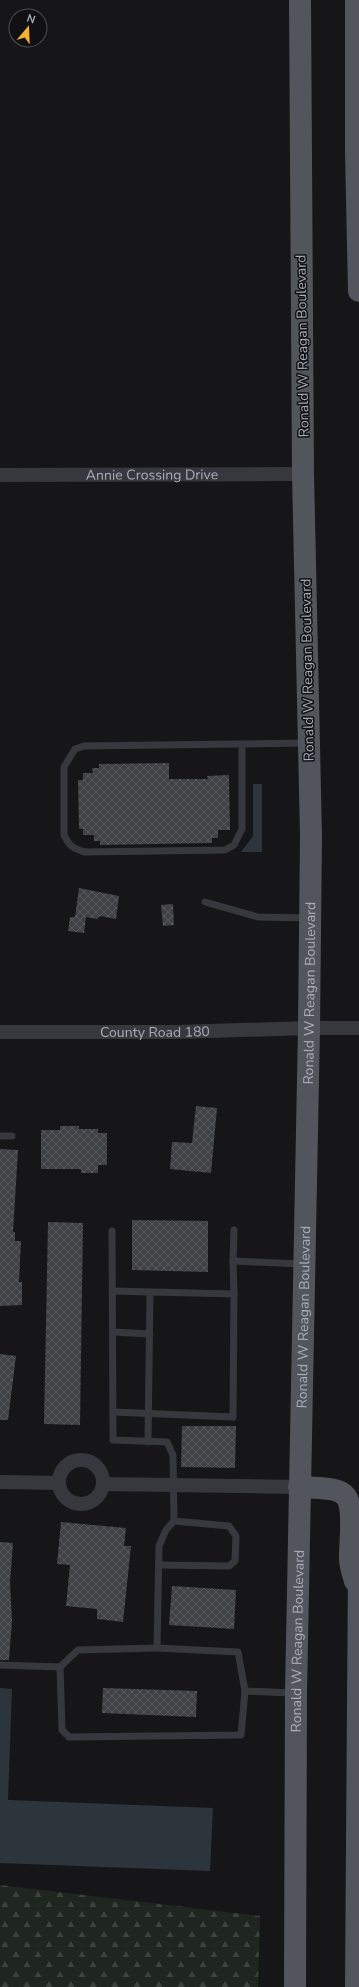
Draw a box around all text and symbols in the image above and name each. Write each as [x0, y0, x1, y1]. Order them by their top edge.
north arrow [8, 8, 48, 48]
text: N [25, 11, 37, 27]
street label: Ronald W Reagan Boulevard [291, 255, 314, 437]
street label: Annie Crossing Drive [86, 465, 218, 485]
street label: Ronald W Reagan Boulevard [296, 579, 319, 761]
street label: Ronald W Reagan Boulevard [299, 902, 320, 1085]
street label: County Road 180 [100, 1022, 210, 1042]
street label: Ronald W Reagan Boulevard [293, 1226, 315, 1409]
street label: Ronald W Reagan Boulevard [287, 1549, 309, 1732]

